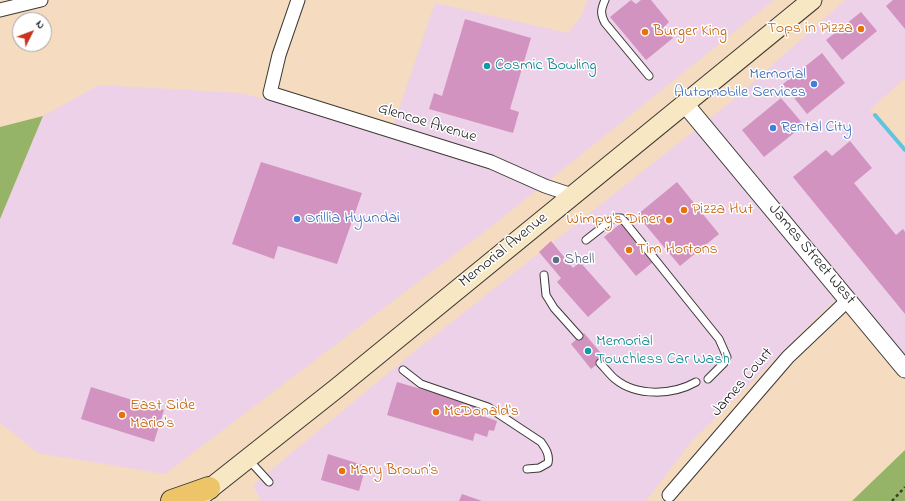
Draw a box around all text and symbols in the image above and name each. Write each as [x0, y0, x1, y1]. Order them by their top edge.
north arrow [12, 12, 52, 52]
text: N [32, 17, 49, 33]
place label: Tops in Pizza [767, 19, 853, 39]
place label: Burger King [653, 22, 727, 42]
marker: Tops in Pizza [856, 24, 866, 34]
marker: Burger King [640, 27, 650, 37]
place label: Cosmic Bowling [495, 56, 597, 76]
marker: Cosmic Bowling [482, 61, 492, 71]
place label: Memorial Automobile Services [674, 65, 806, 103]
marker: Memorial Automobile Services [809, 79, 819, 89]
street label: Glencoe Avenue [375, 100, 479, 148]
place label: Rental City [781, 118, 852, 138]
marker: Rental City [768, 123, 778, 133]
place label: Pizza Hut [692, 200, 753, 220]
street label: James Street West [763, 201, 859, 309]
marker: Pizza Hut [679, 205, 689, 215]
place label: Orillia Hyundai [305, 209, 400, 229]
street label: Memorial Avenue [456, 209, 552, 293]
place label: Wimpy's Diner [566, 210, 661, 230]
marker: Orillia Hyundai [292, 214, 302, 224]
marker: Wimpy's Diner [664, 215, 674, 225]
place label: Tim Hortons [637, 240, 718, 260]
marker: Tim Hortons [624, 245, 634, 255]
place label: Shell [564, 250, 594, 270]
marker: Shell [551, 255, 561, 265]
place label: Memorial Touchless Car Wash [596, 332, 730, 370]
street label: James Court [708, 345, 778, 421]
marker: Memorial Touchless Car Wash [583, 346, 593, 356]
place label: East Side Mario's [130, 396, 195, 434]
place label: McDonald's [444, 402, 519, 422]
marker: McDonald's [431, 407, 441, 417]
marker: East Side Mario's [117, 410, 127, 420]
place label: Mary Brown's [350, 461, 438, 481]
marker: Mary Brown's [337, 466, 347, 476]

